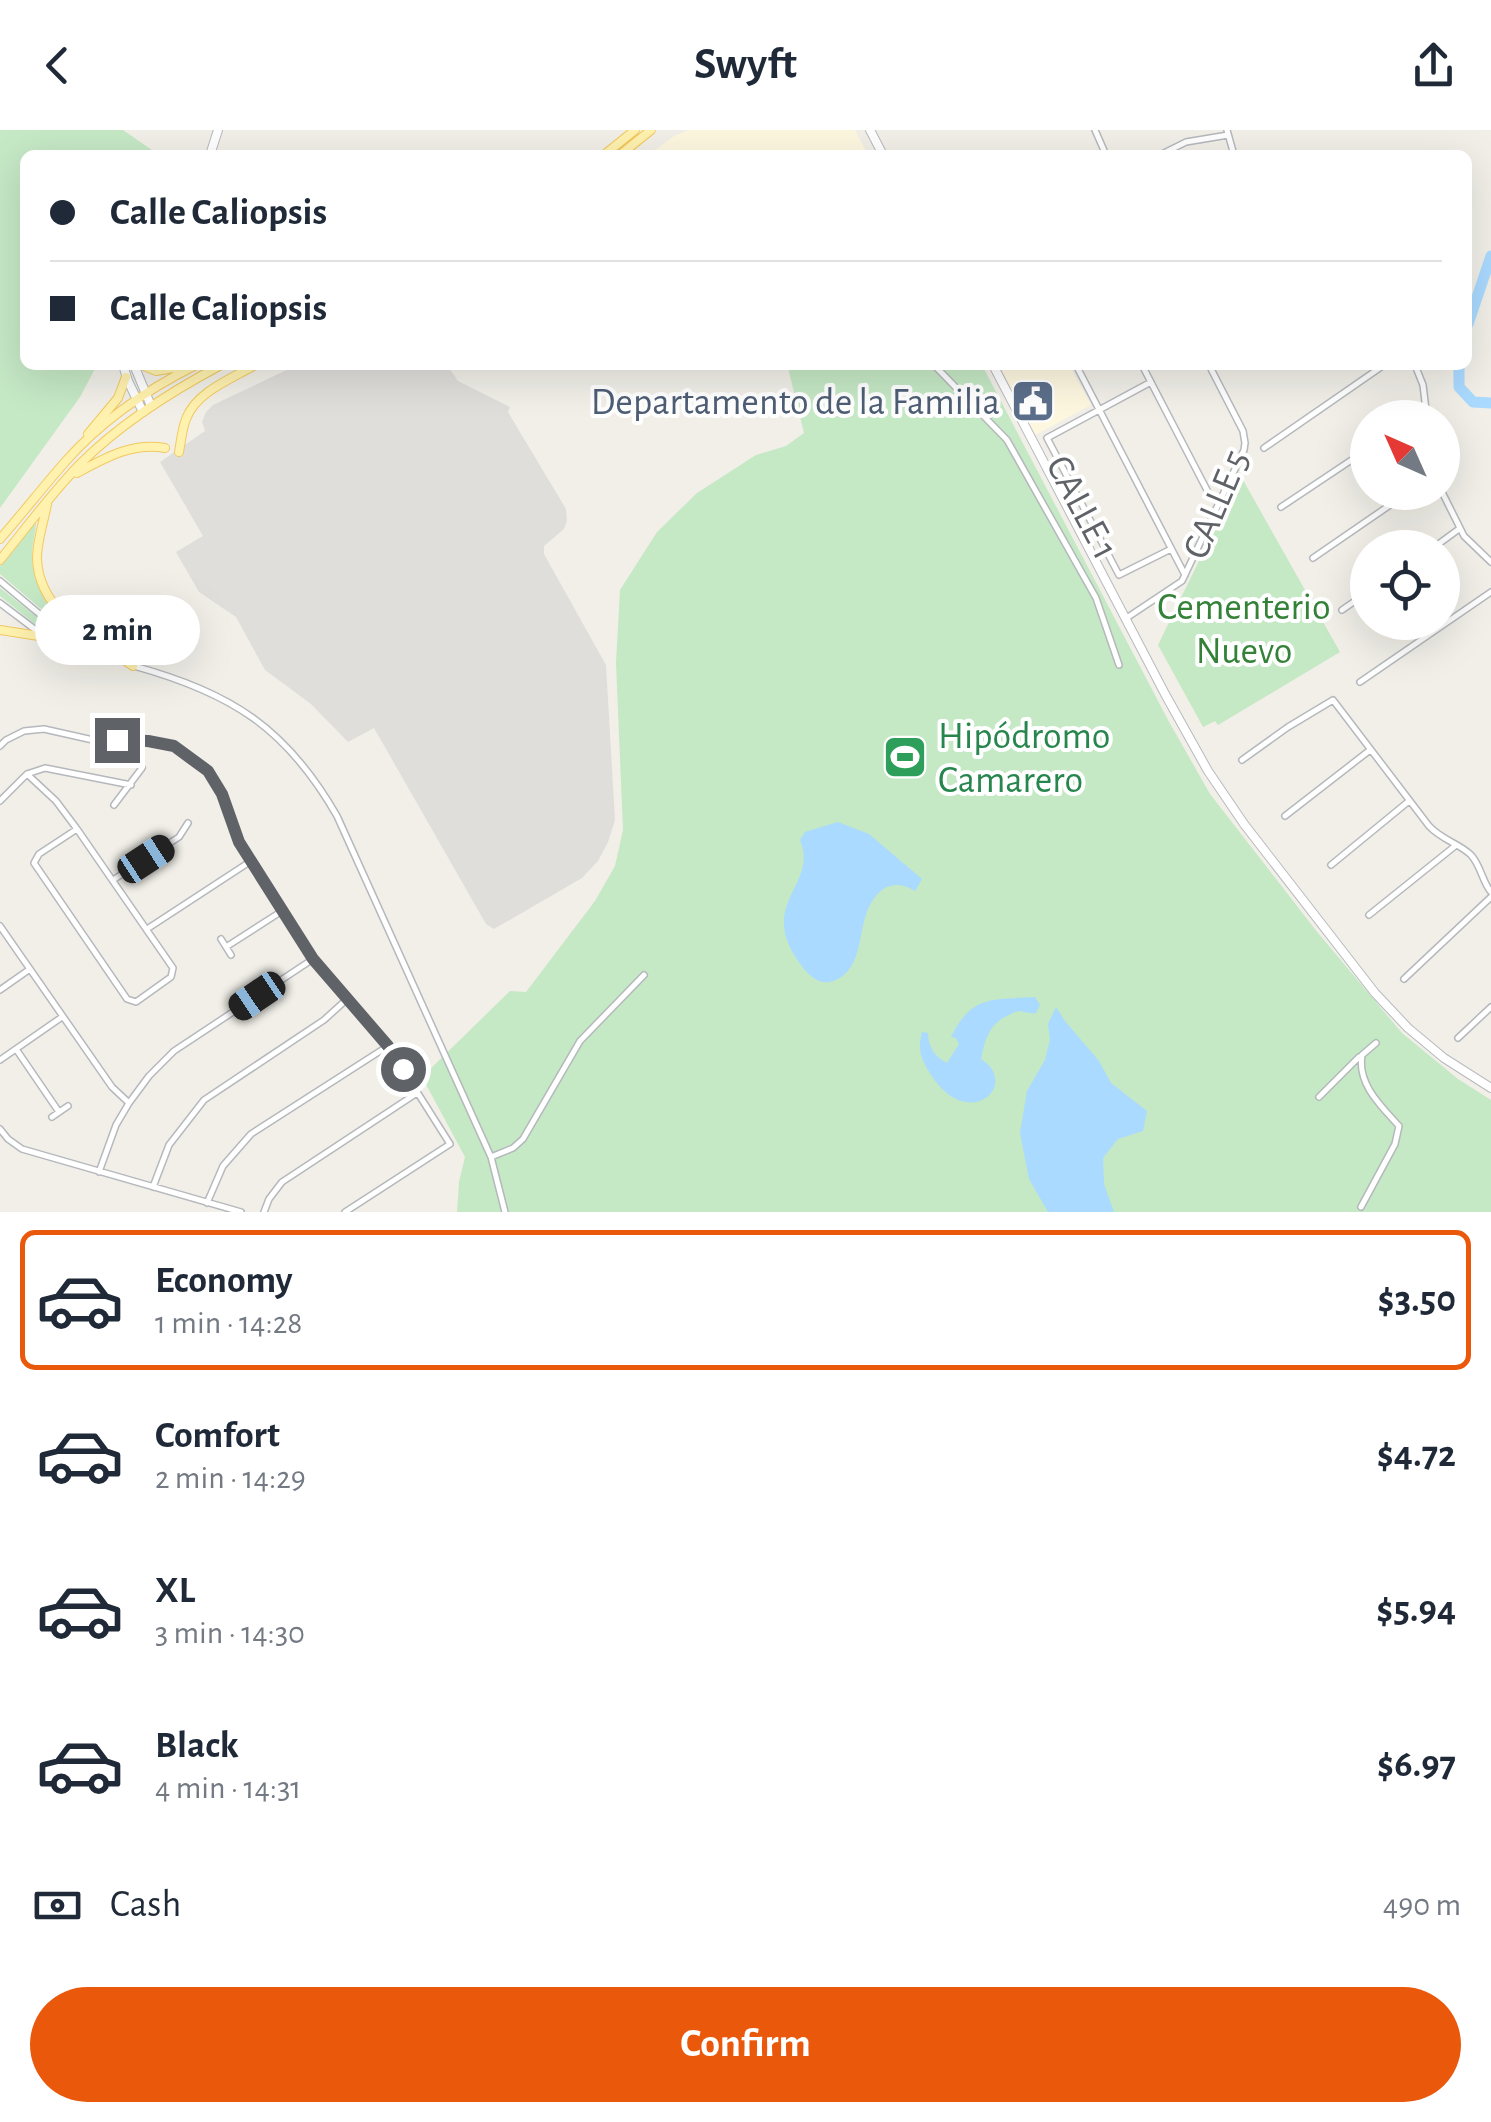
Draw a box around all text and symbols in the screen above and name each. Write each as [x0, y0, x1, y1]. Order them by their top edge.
icon: back [30, 38, 85, 93]
icon: share [1406, 38, 1461, 93]
text: Swyft [694, 42, 797, 87]
text: Calle Caliopsis [110, 194, 327, 232]
text: Calle Caliopsis [110, 290, 327, 328]
public building icon: Departamento de la Familia [1010, 378, 1056, 424]
place label: Departamento de la Familia [591, 384, 1000, 422]
north arrow [1350, 400, 1460, 510]
map controls [1350, 400, 1460, 640]
street label: CALLE 5 [1177, 445, 1257, 565]
street label: CALLE 1 [1038, 450, 1124, 566]
button: locate [1350, 530, 1460, 640]
park label: Cementerio Nuevo [1157, 589, 1331, 671]
callout: 2 min [34, 595, 200, 665]
text: 2 min [82, 614, 153, 646]
route end [95, 718, 140, 763]
place label: Hipódromo Camarero [938, 718, 1110, 800]
sports icon: Hipódromo Camarero [882, 734, 928, 780]
car [113, 830, 179, 888]
car [224, 967, 290, 1025]
route start [381, 1047, 426, 1092]
icon: car [35, 1255, 125, 1345]
text: Economy [155, 1262, 293, 1300]
text: $3.50 [1378, 1281, 1456, 1319]
text: 1 min · 14:28 [155, 1307, 303, 1339]
icon: car [35, 1410, 125, 1500]
text: Comfort [155, 1417, 280, 1455]
text: $4.72 [1377, 1436, 1456, 1474]
text: 2 min · 14:29 [155, 1462, 306, 1494]
icon: car [35, 1565, 125, 1655]
text: XL [155, 1572, 195, 1610]
text: $5.94 [1376, 1591, 1456, 1629]
text: 3 min · 14:30 [155, 1617, 305, 1649]
icon: car [35, 1720, 125, 1810]
text: Black [155, 1727, 239, 1765]
text: $6.97 [1377, 1746, 1456, 1784]
text: 4 min · 14:31 [155, 1772, 301, 1804]
icon: cash [30, 1878, 85, 1933]
text: Cash [110, 1886, 181, 1924]
text: 490 m [1383, 1889, 1461, 1921]
button: Confirm [30, 1987, 1461, 2102]

